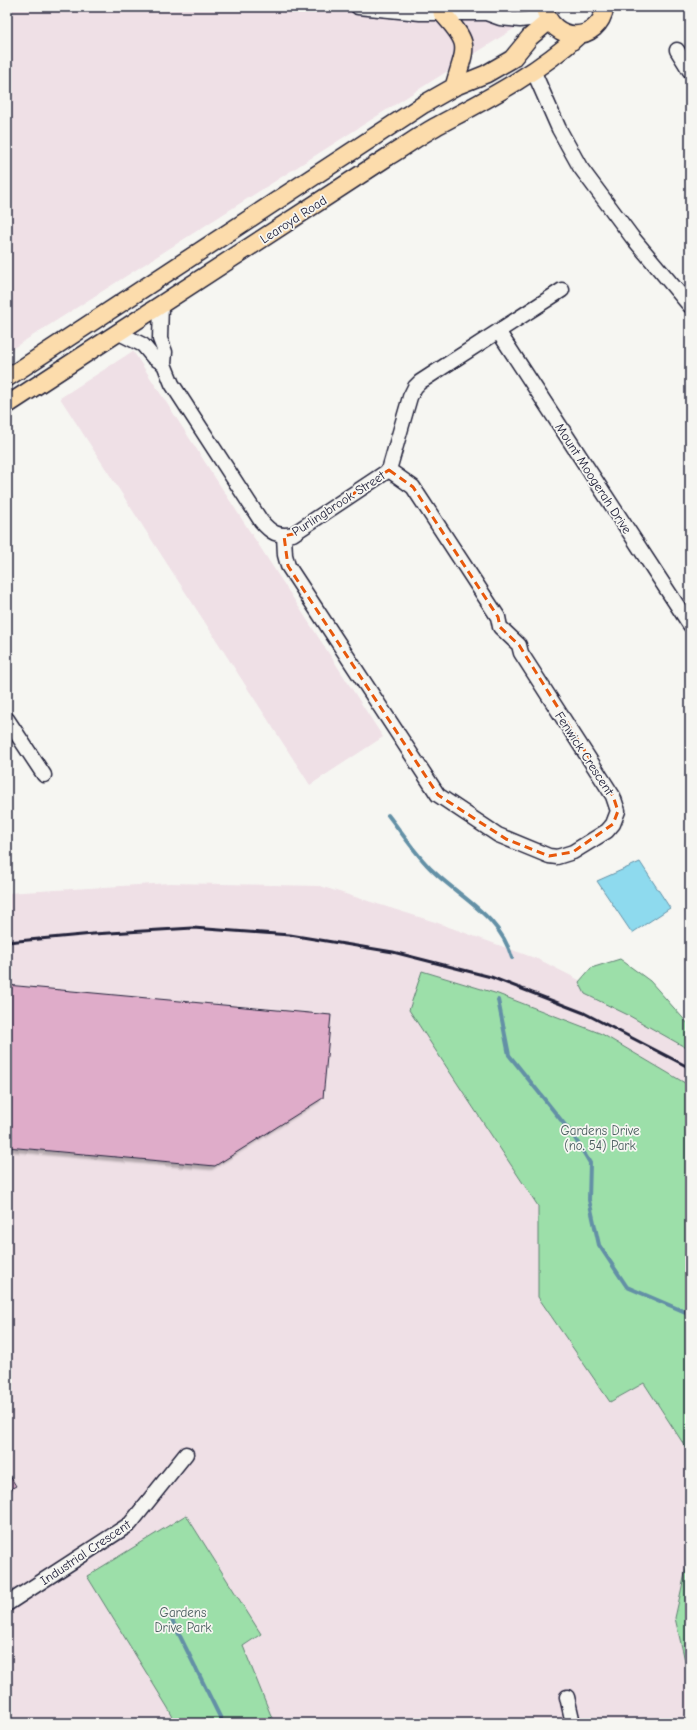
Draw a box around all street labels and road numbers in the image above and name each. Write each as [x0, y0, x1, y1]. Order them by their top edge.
street label: Learoyd Road [257, 192, 329, 246]
street label: Mount Moogerah Drive [552, 420, 635, 537]
street label: Purlingbrook Street [289, 467, 389, 539]
street label: Fenwick Crescent [552, 709, 618, 799]
street label: Industrial Crescent [37, 1516, 134, 1588]

